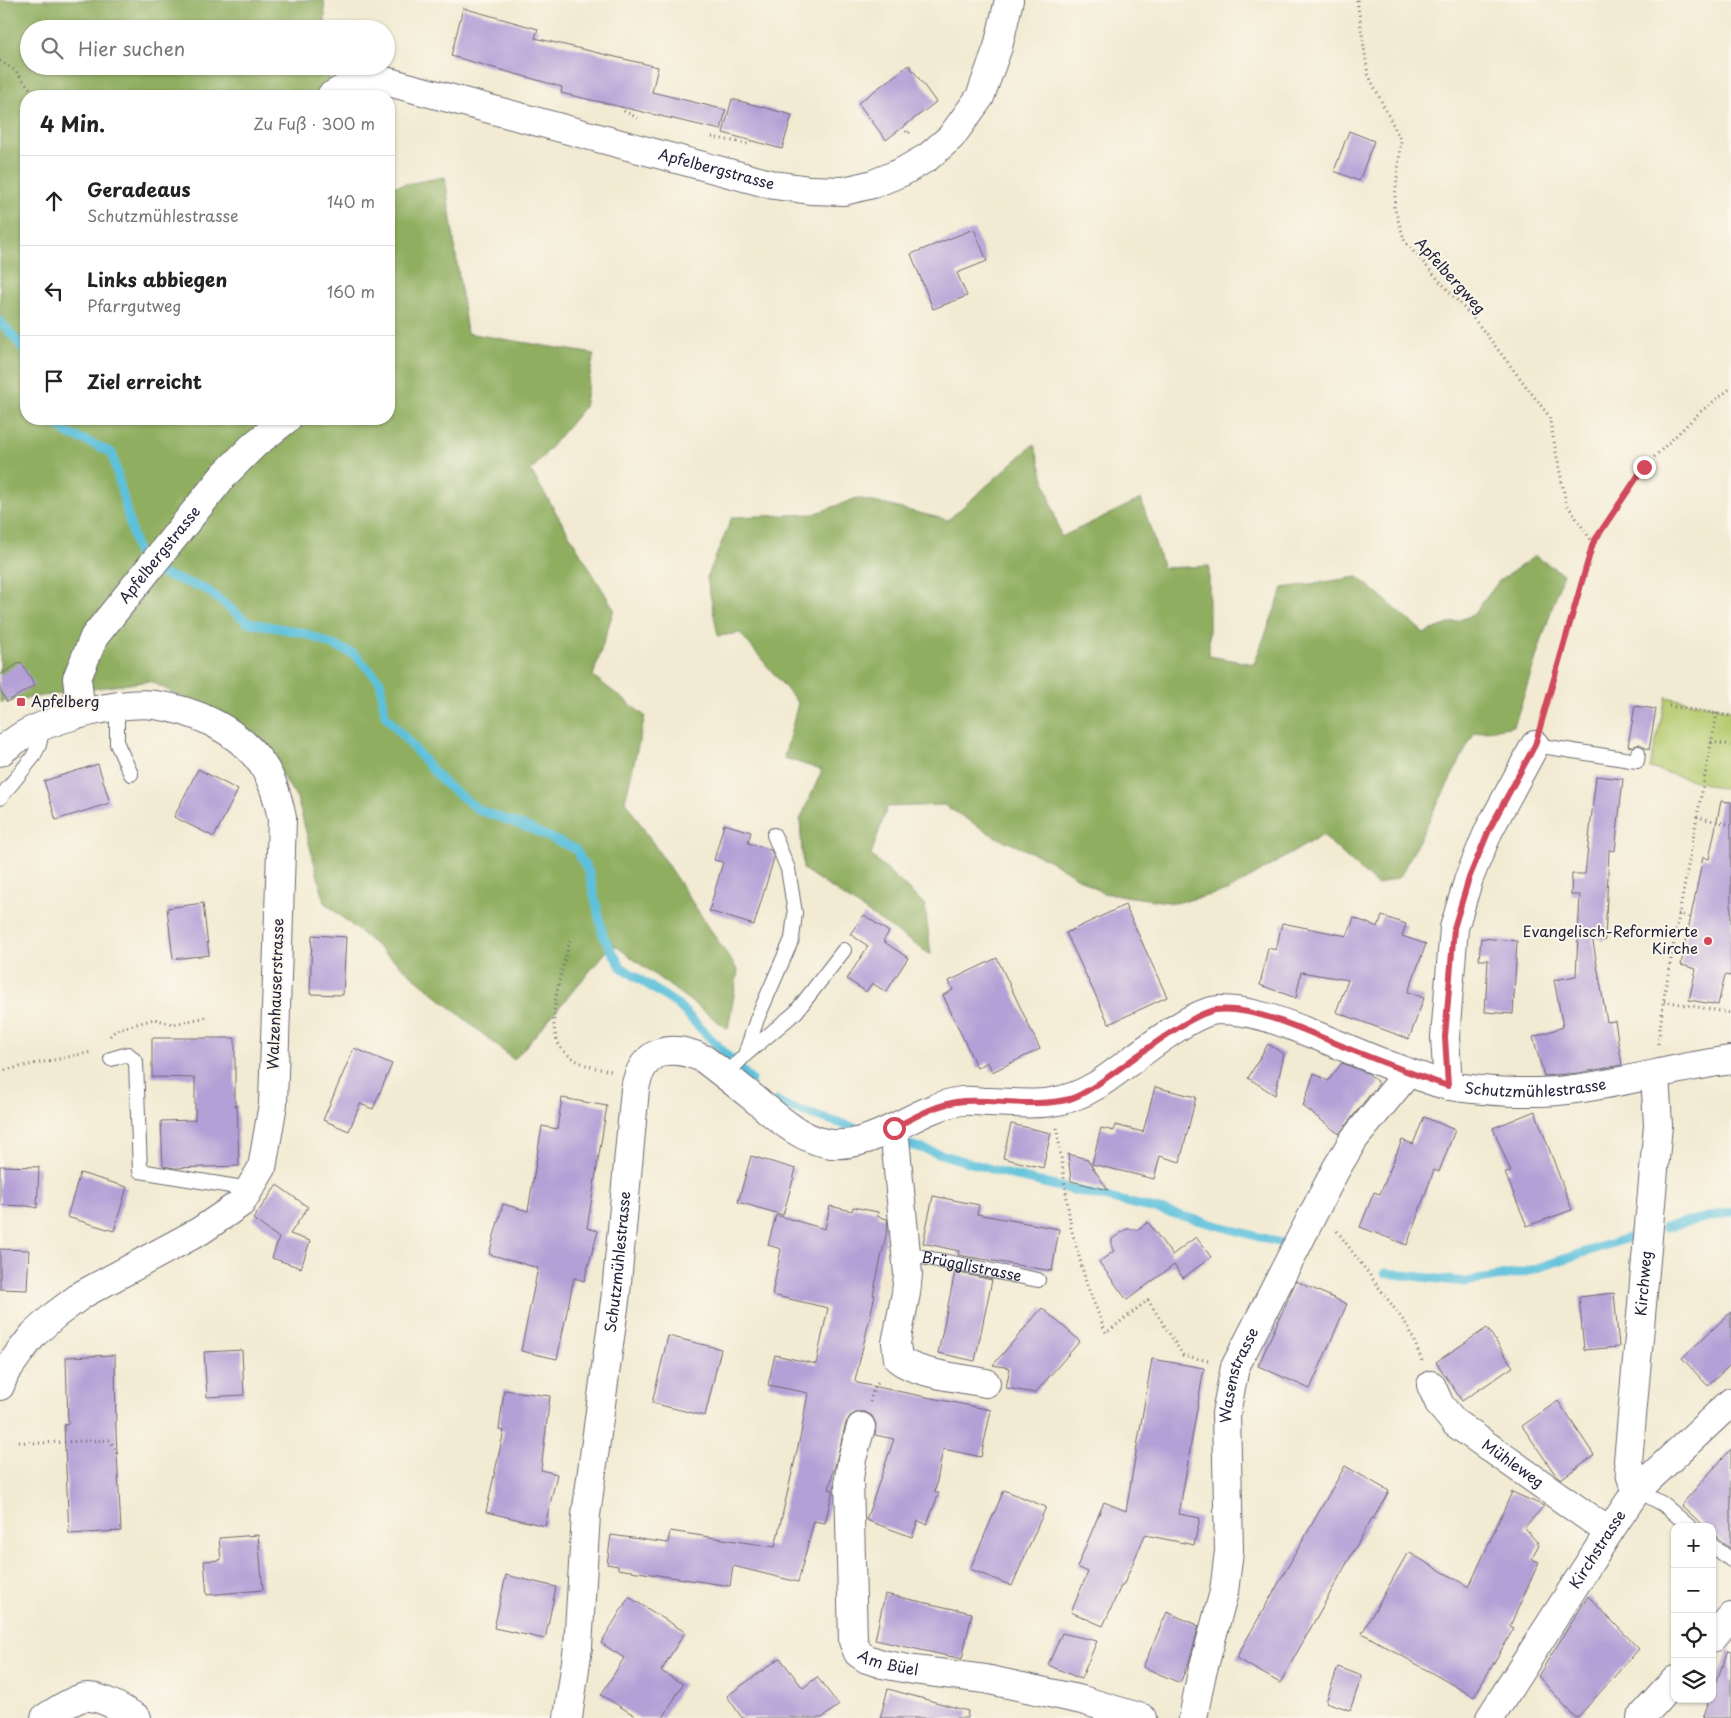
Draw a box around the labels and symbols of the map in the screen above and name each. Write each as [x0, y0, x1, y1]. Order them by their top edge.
street label: Apfelbergstrasse [656, 142, 777, 195]
street label: Apfelbergweg [1410, 231, 1492, 319]
route end [1633, 456, 1656, 479]
street label: Apfelbergstrasse [113, 500, 205, 608]
place label: Apfelberg [31, 689, 99, 712]
marker: Apfelberg [15, 696, 27, 708]
street label: Walzenhauserstrasse [260, 918, 289, 1070]
place label: Evangelisch-Reformierte Kirche [1523, 919, 1698, 959]
marker: Evangelisch-Reformierte Kirche [1702, 935, 1714, 947]
street label: Schutzmühlestrasse [1463, 1071, 1608, 1102]
route start [883, 1117, 906, 1140]
street label: Schutzmühlestrasse [598, 1190, 635, 1334]
street label: Brügglistrasse [920, 1244, 1024, 1287]
street label: Kirchweg [1628, 1249, 1657, 1317]
street label: Wasenstrasse [1213, 1323, 1263, 1423]
street label: Mühleweg [1478, 1433, 1549, 1493]
street label: Kirchstrasse [1563, 1505, 1631, 1593]
street label: Am Büel [854, 1643, 920, 1680]

